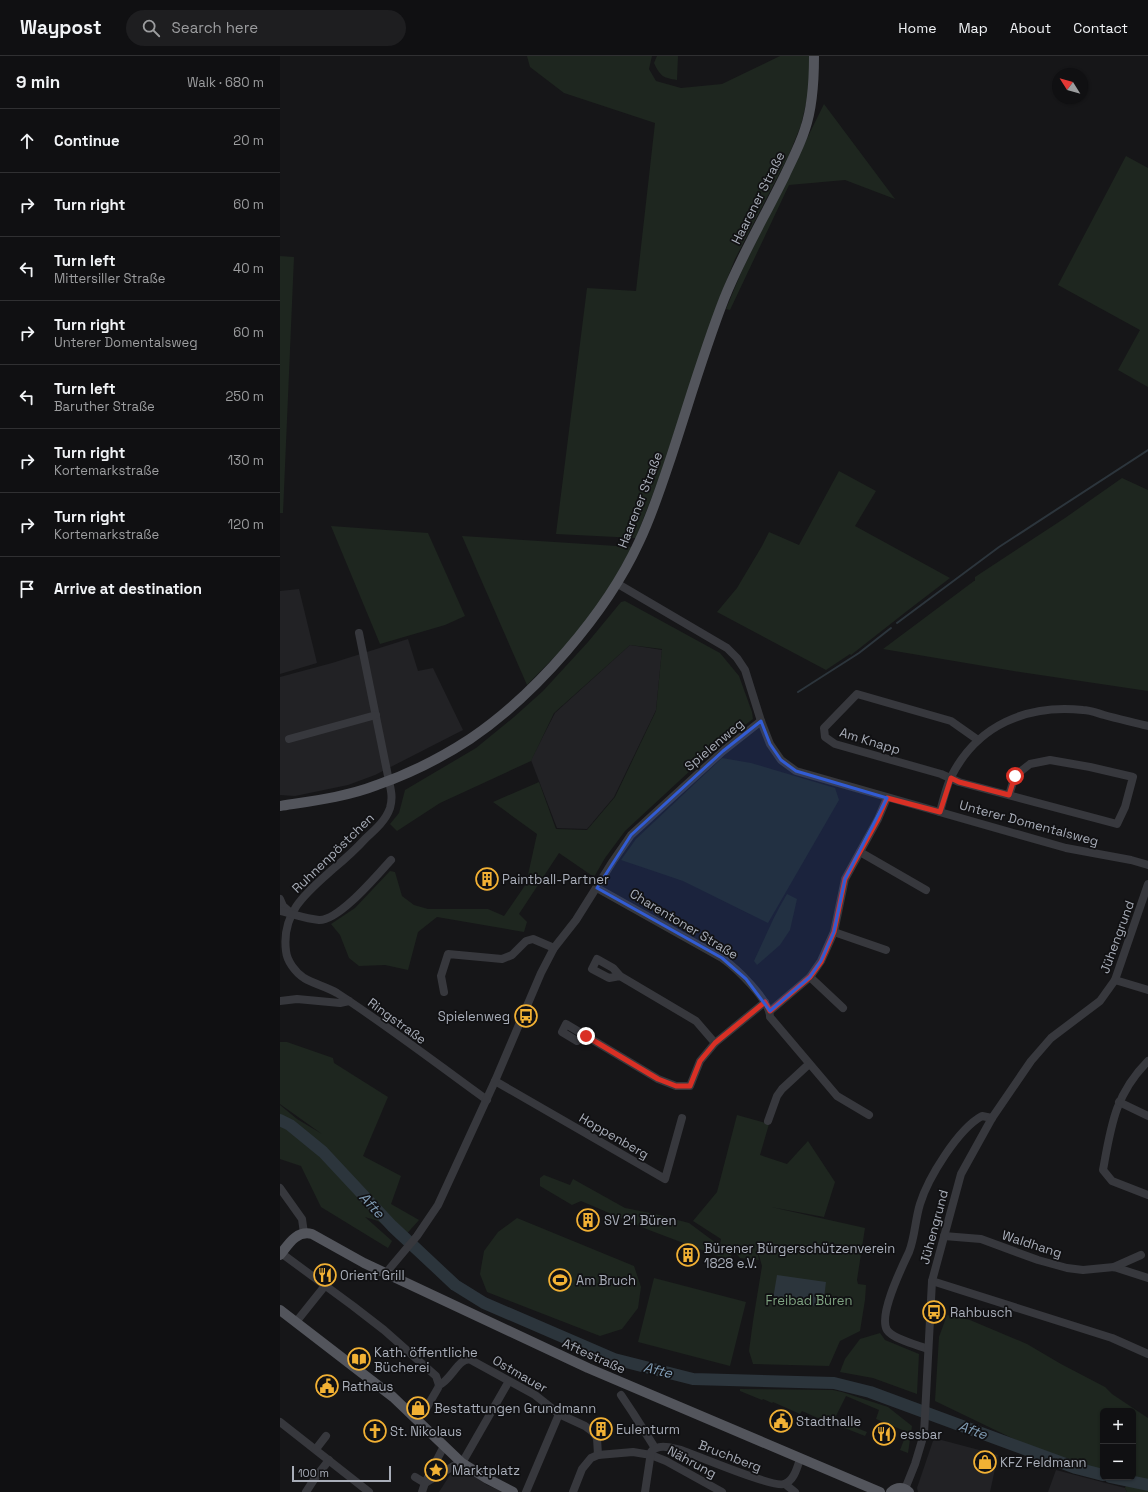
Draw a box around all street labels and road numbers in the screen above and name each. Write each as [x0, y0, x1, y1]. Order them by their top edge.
street label: Haarener Straße [727, 149, 789, 247]
street label: Haarener Straße [614, 449, 666, 551]
street label: Spielenweg [681, 715, 747, 775]
street label: Am Knapp [837, 724, 903, 758]
street label: Unterer Domentalsweg [958, 796, 1100, 850]
street label: Ruhnenpöstchen [288, 809, 378, 897]
street label: Charentoner Straße [627, 885, 741, 963]
street label: Jühengrund [1096, 898, 1138, 976]
street label: Ringstraße [364, 994, 430, 1048]
street label: Hoppenberg [576, 1109, 652, 1163]
street label: Jühengrund [916, 1188, 952, 1266]
street label: Waldhang [1000, 1226, 1064, 1262]
street label: Aftestraße [560, 1334, 628, 1378]
street label: Ostmauer [490, 1352, 550, 1397]
street label: Bruchberg [696, 1436, 764, 1476]
street label: Nährung [665, 1442, 719, 1482]

